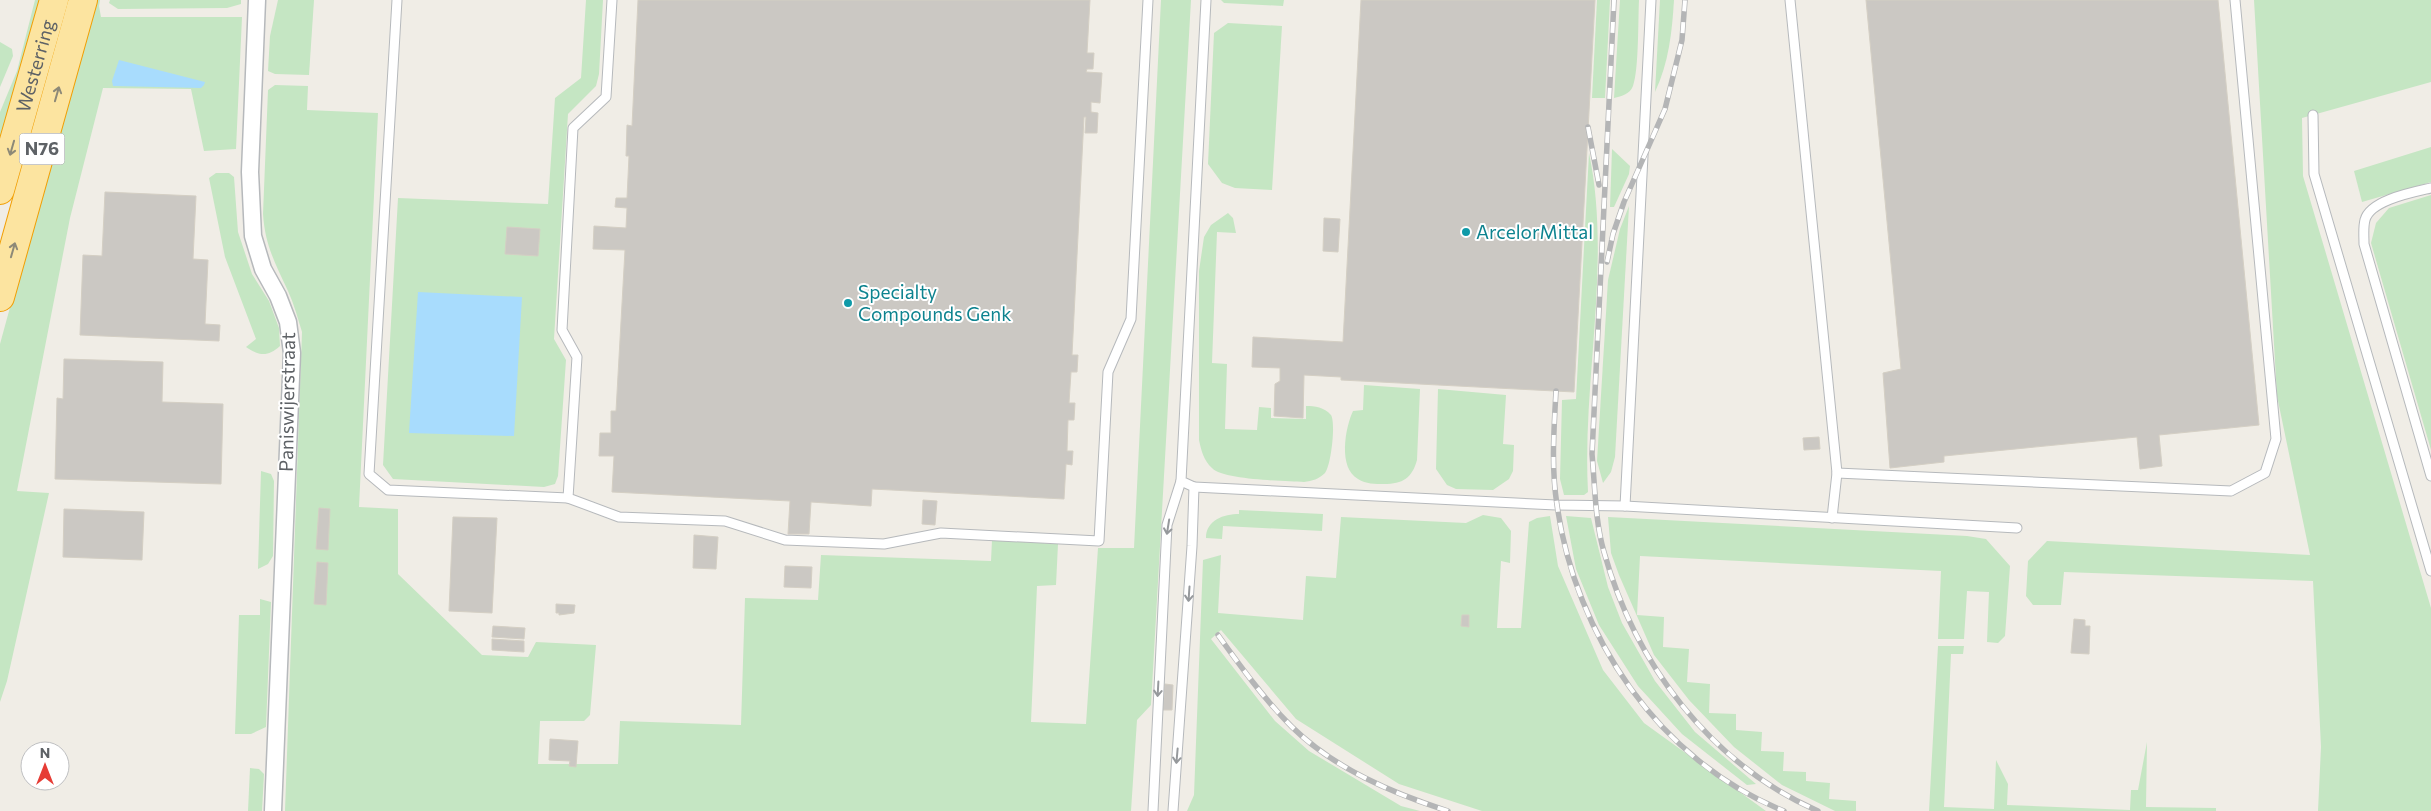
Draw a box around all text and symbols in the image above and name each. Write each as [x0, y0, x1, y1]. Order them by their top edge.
street label: Westerring [11, 17, 59, 115]
one-way arrow [53, 86, 62, 102]
road number: N76 [20, 134, 64, 164]
one-way arrow [7, 139, 16, 155]
place label: ArcelorMittal [1476, 220, 1593, 243]
marker: ArcelorMittal [1460, 226, 1472, 238]
one-way arrow [9, 243, 19, 259]
place label: Specialty Compounds Genk [858, 280, 1011, 325]
marker: Specialty Compounds Genk [842, 297, 854, 309]
street label: Paniswijerstraat [274, 332, 299, 472]
one-way arrow [1162, 519, 1172, 535]
one-way arrow [1184, 586, 1194, 602]
one-way arrow [1153, 681, 1163, 697]
north arrow [20, 741, 70, 791]
text: N [40, 744, 50, 761]
one-way arrow [1173, 748, 1182, 764]

